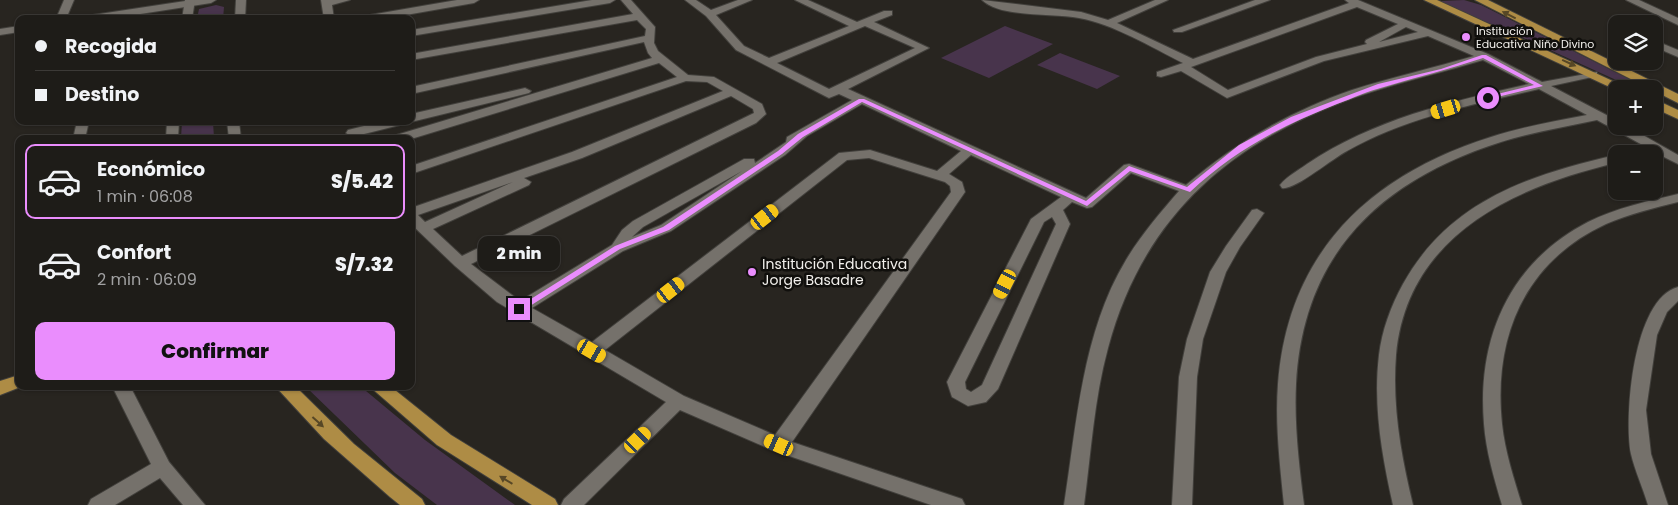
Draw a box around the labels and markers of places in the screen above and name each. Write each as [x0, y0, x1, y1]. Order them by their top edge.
place label: Institución Educativa Niño Divino [1476, 23, 1594, 52]
marker: Institución Educativa Niño Divino [1460, 31, 1472, 43]
place label: Institución Educativa Jorge Basadre [762, 254, 907, 290]
marker: Institución Educativa Jorge Basadre [746, 266, 758, 278]

